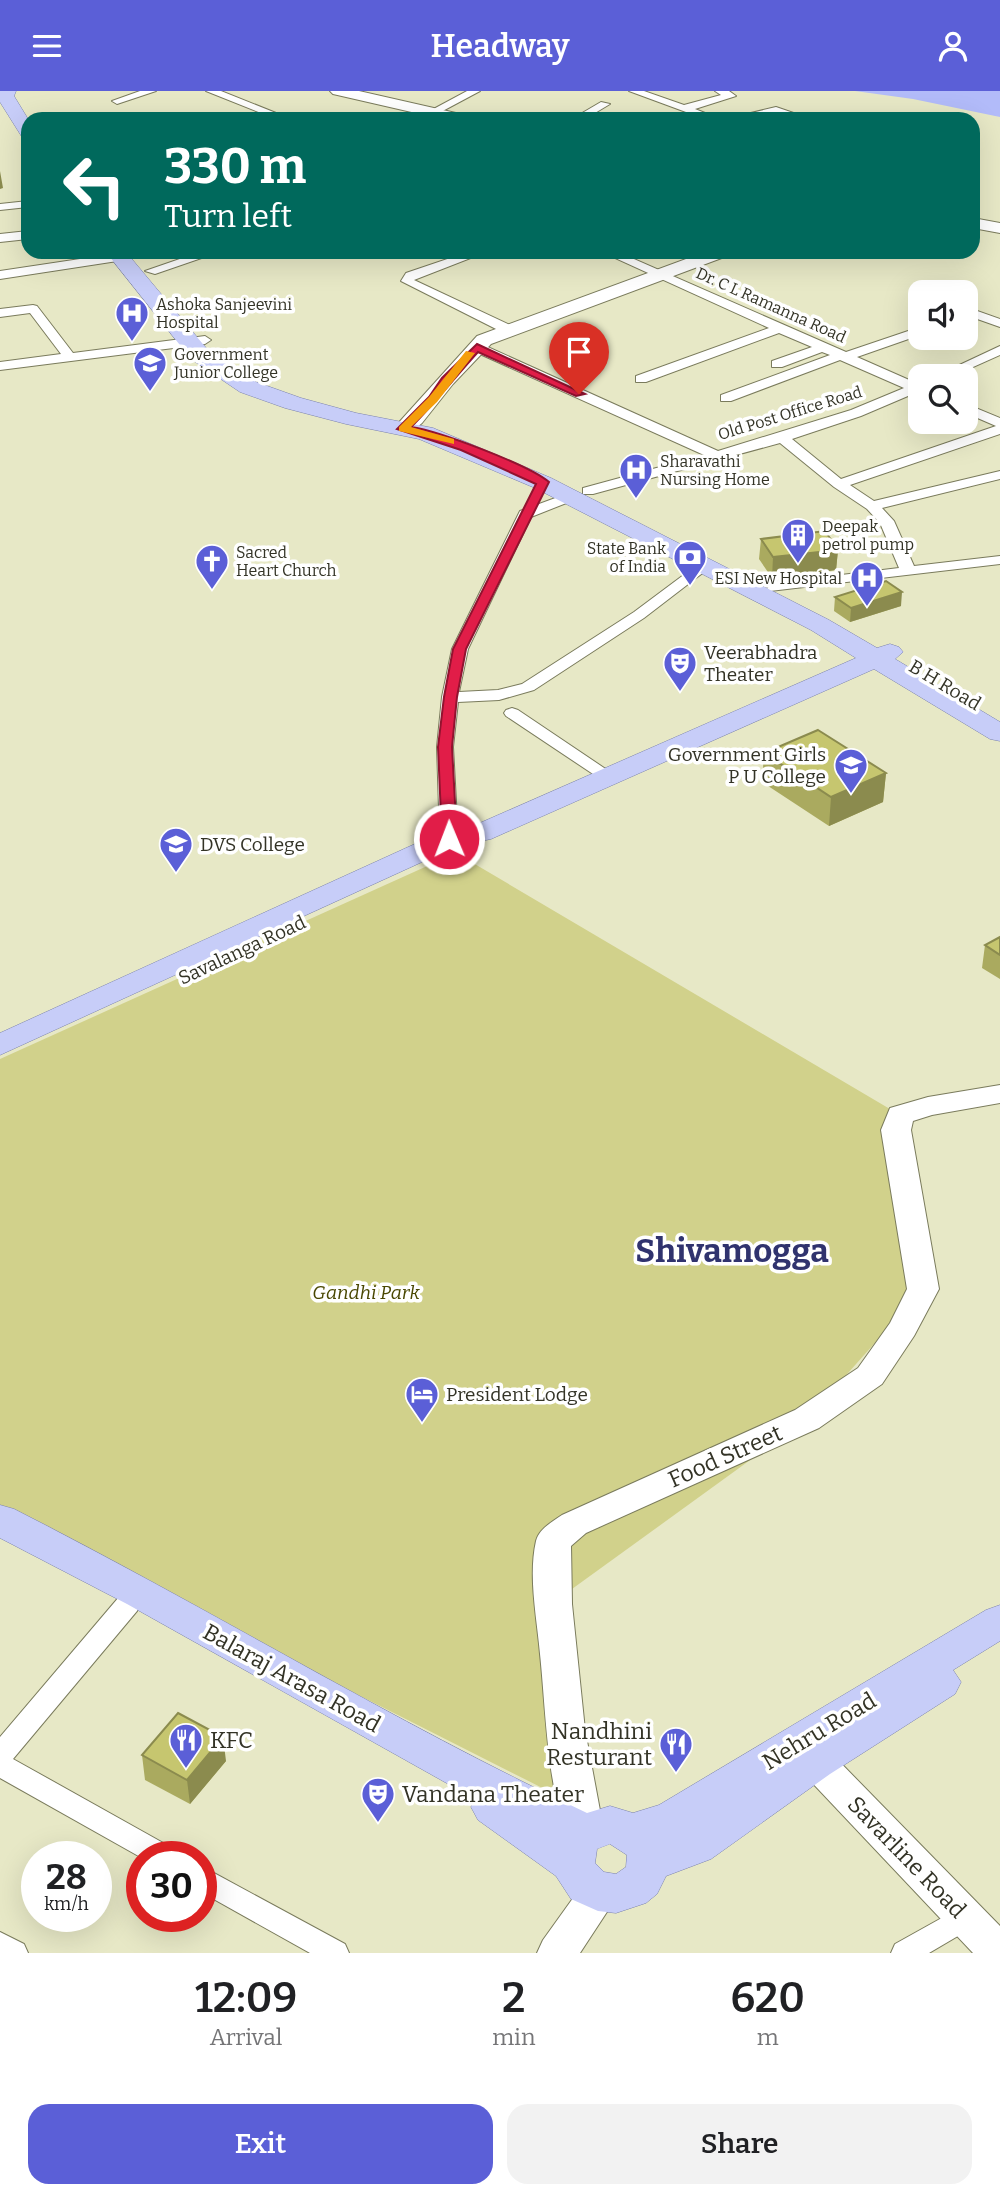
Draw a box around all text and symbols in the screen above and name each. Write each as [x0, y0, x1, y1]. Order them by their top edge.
icon: menu [28, 27, 66, 65]
text: Headway [431, 27, 569, 65]
icon: person [934, 27, 972, 65]
text: 330 m [164, 137, 306, 196]
icon: left [49, 140, 140, 231]
text: Turn left [164, 197, 292, 235]
street label: Dr. C L Ramanna Road [693, 263, 849, 347]
map controls [908, 280, 978, 434]
button: sound [908, 280, 978, 350]
hospital icon: Ashoka Sanjeevini Hospital [113, 294, 151, 343]
place label: Ashoka Sanjeevini Hospital [156, 295, 292, 332]
pin [549, 322, 609, 394]
icon: arrive [560, 333, 598, 371]
school or university icon: Government Junior College [131, 344, 169, 393]
place label: Government Junior College [173, 345, 278, 382]
button: search [908, 364, 978, 434]
street label: Old Post Office Road [716, 382, 865, 444]
hospital icon: Sharavathi Nursing Home [617, 451, 655, 500]
place label: Sharavathi Nursing Home [660, 452, 770, 489]
building icon: Deepak petrol pump [779, 516, 817, 565]
place label: Deepak petrol pump [822, 517, 914, 554]
bank icon: State Bank of India [671, 538, 709, 587]
place label: State Bank of India [587, 539, 666, 576]
church icon: Sacred Heart Church [193, 542, 231, 591]
place label: Sacred Heart Church [236, 543, 336, 580]
hospital icon: ESI New Hospital [848, 559, 886, 608]
place label: ESI New Hospital [714, 569, 842, 588]
place label: Veerabhadra Theater [704, 641, 818, 686]
theatre icon: Veerabhadra Theater [661, 644, 699, 693]
street label: B H Road [905, 655, 985, 715]
place label: Government Girls P U College [668, 743, 826, 788]
school or university icon: Government Girls P U College [832, 746, 870, 795]
position arrow [412, 802, 486, 876]
school or university icon: DVS College [157, 825, 195, 874]
place label: DVS College [200, 833, 305, 856]
street label: Savalanga Road [175, 910, 309, 990]
district label: Shivamogga [635, 1231, 829, 1271]
park label: Gandhi Park [312, 1281, 420, 1304]
hotel icon: President Lodge [403, 1375, 441, 1424]
place label: President Lodge [446, 1383, 588, 1406]
street label: Food Street [664, 1419, 786, 1493]
street label: Balaraj Arasa Road [198, 1618, 386, 1739]
street label: Nehru Road [757, 1686, 881, 1776]
place label: Nandhini Resturant [546, 1717, 652, 1771]
restaurant icon: KFC [167, 1721, 205, 1770]
restaurant icon: Nandhini Resturant [657, 1725, 695, 1774]
place label: KFC [210, 1726, 253, 1754]
theatre icon: Vandana Theater [359, 1775, 397, 1824]
place label: Vandana Theater [402, 1780, 584, 1808]
street label: Savarline Road [842, 1790, 972, 1924]
speed limit sign: 30 [126, 1841, 217, 1932]
text: 28 [46, 1856, 87, 1898]
text: km/h [44, 1893, 89, 1915]
text: 12:09 [195, 1973, 297, 2023]
text: 2 [502, 1973, 526, 2023]
text: 620 [730, 1973, 805, 2023]
text: Arrival [210, 2023, 283, 2051]
text: min [492, 2023, 535, 2051]
text: m [757, 2023, 779, 2051]
button: Exit [28, 2104, 493, 2184]
button: Share [507, 2104, 972, 2184]

